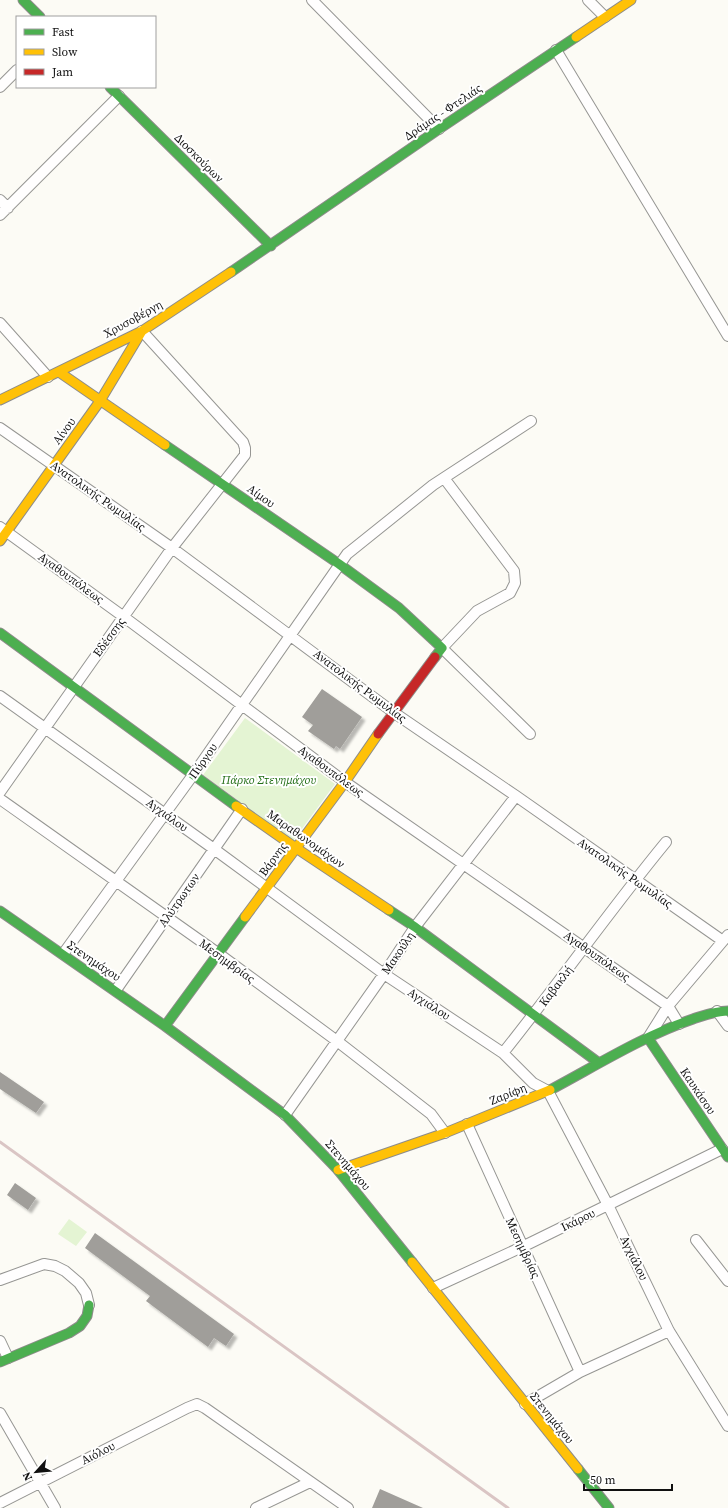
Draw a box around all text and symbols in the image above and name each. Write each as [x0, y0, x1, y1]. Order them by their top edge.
legend [16, 16, 156, 88]
text: Fast [52, 24, 74, 40]
text: Slow [52, 44, 78, 60]
text: Jam [51, 64, 73, 80]
street label: Δράμας - Φτελιάς [401, 80, 485, 144]
street label: Διοσκούρων [171, 130, 227, 186]
street label: Χρυσοβέργη [101, 296, 165, 342]
street label: Αίνου [49, 414, 79, 448]
street label: Ανατολικής Ρωμυλίας [47, 457, 149, 535]
street label: Αίμου [244, 481, 278, 511]
street label: Αγαθουπόλεως [35, 549, 108, 608]
street label: Εδέσσης [89, 614, 129, 660]
street label: Ανατολικής Ρωμυλίας [310, 646, 410, 727]
street label: Πύργου [185, 740, 221, 782]
street label: Αγαθουπόλεως [295, 742, 368, 801]
park label: Πάρκο Στενημάχου [221, 772, 316, 788]
street label: Αγχιάλου [143, 794, 191, 836]
street label: Μαραθωνομάχων [264, 806, 348, 872]
street label: Ανατολικής Ρωμυλίας [574, 834, 676, 912]
street label: Βάρνης [255, 838, 291, 879]
street label: Αλύτρωτων [155, 870, 203, 930]
street label: Αγαθουπόλεως [561, 927, 634, 985]
street label: Μακούλη [378, 928, 418, 978]
street label: Μεσημβρίας [196, 935, 259, 987]
street label: Στενημάχου [64, 937, 124, 985]
street label: Καβακλή [535, 962, 577, 1010]
street label: Αγχιάλου [405, 984, 453, 1024]
street label: Καυκάσου [677, 1065, 719, 1117]
street label: Ζαρίφη [487, 1079, 529, 1109]
street label: Στενημάχου [322, 1136, 374, 1194]
street label: Ικάρου [558, 1205, 598, 1235]
street label: Μεσημβρίας [502, 1215, 544, 1281]
street label: Αγχιάλου [616, 1233, 652, 1283]
street label: Στενημάχου [526, 1389, 578, 1447]
street label: Αιόλου [78, 1438, 118, 1468]
north arrow [16, 1452, 56, 1492]
scale bar [584, 1466, 672, 1492]
text: N [19, 1469, 36, 1483]
text: 50 m [590, 1472, 616, 1488]

